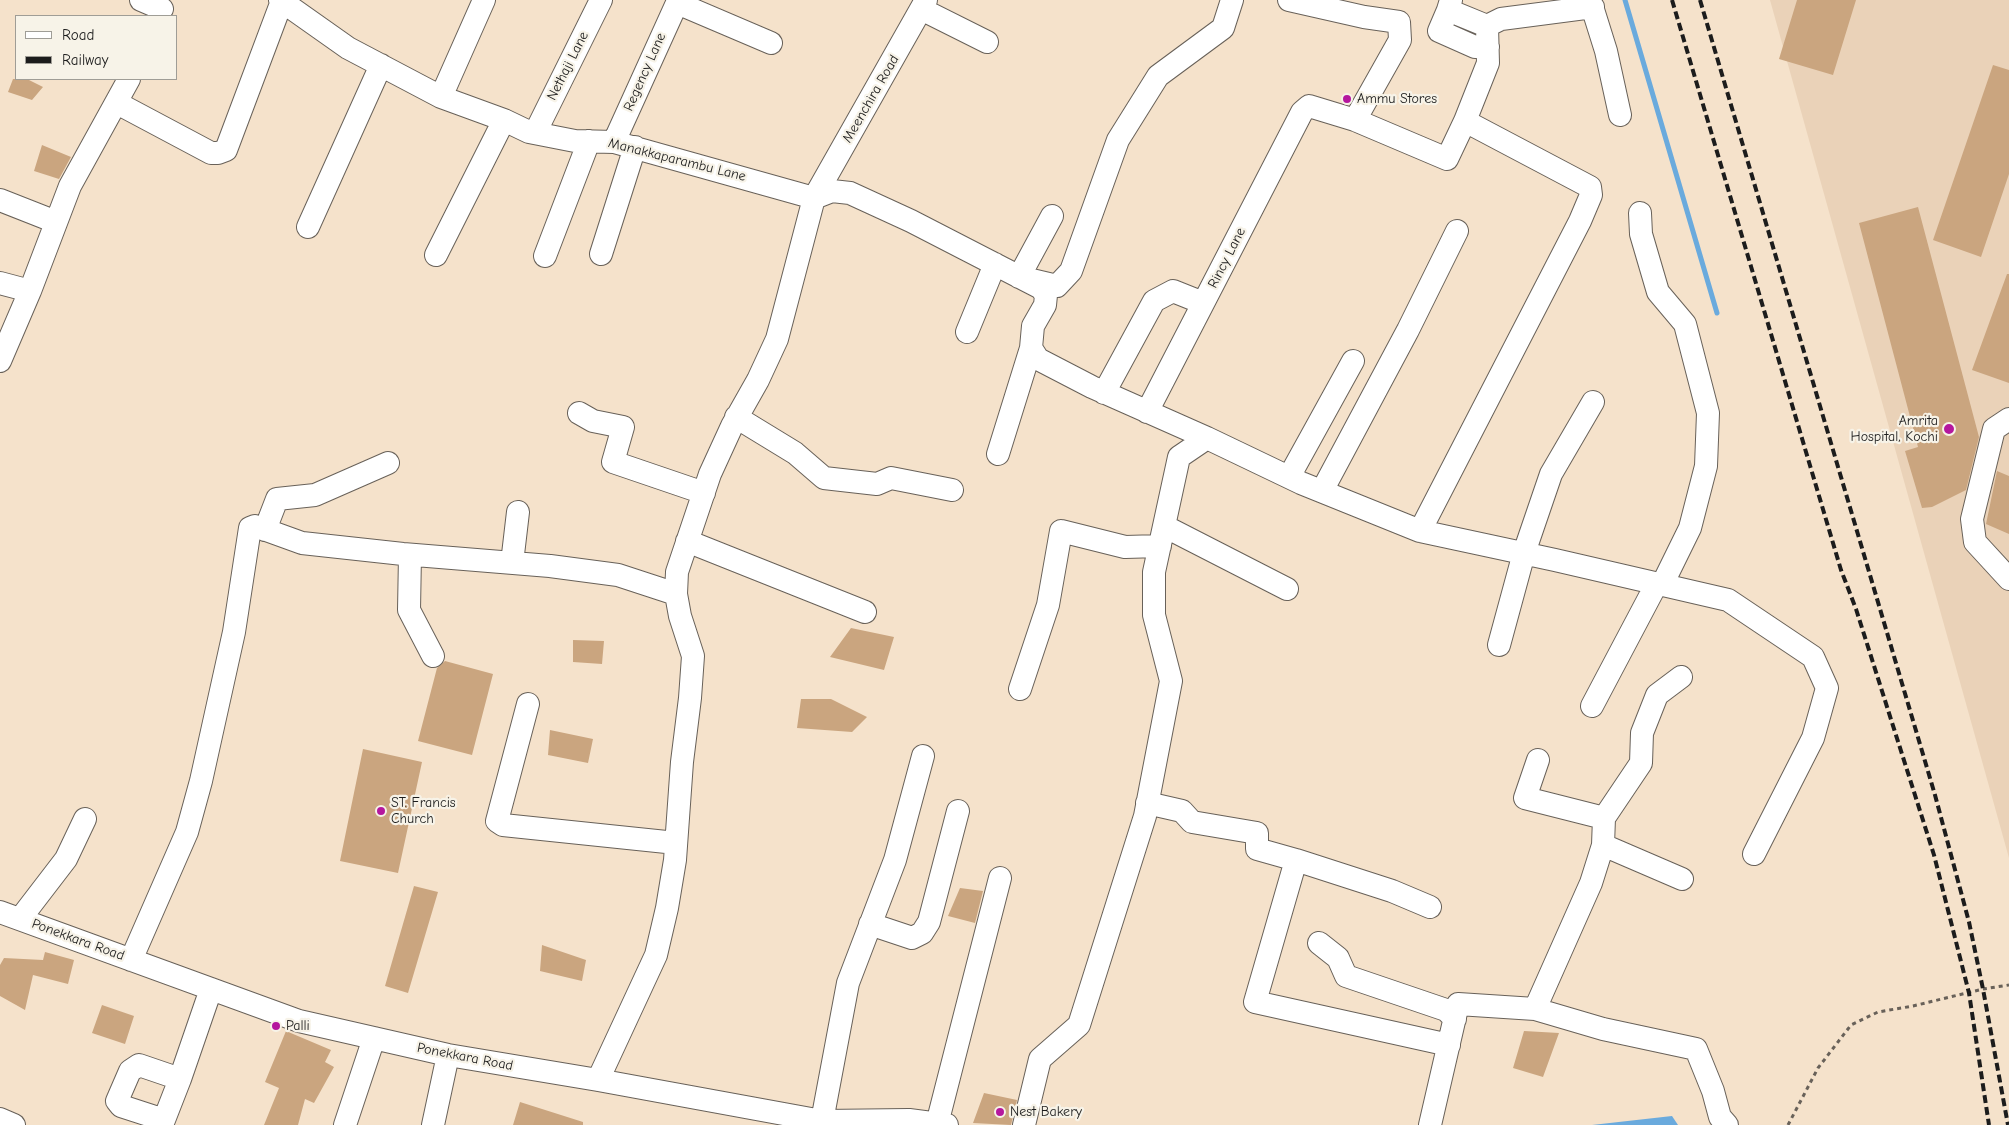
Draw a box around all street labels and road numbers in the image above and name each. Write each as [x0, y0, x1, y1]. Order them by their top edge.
street label: Nethaji Lane [544, 29, 592, 103]
street label: Regency Lane [620, 30, 670, 114]
street label: Meenchira Road [839, 52, 903, 146]
street label: Manakkaparambu Lane [606, 135, 748, 185]
street label: Rincy Lane [1205, 225, 1249, 291]
street label: Ponekkara Road [29, 915, 127, 965]
street label: Ponekkara Road [416, 1039, 514, 1075]

